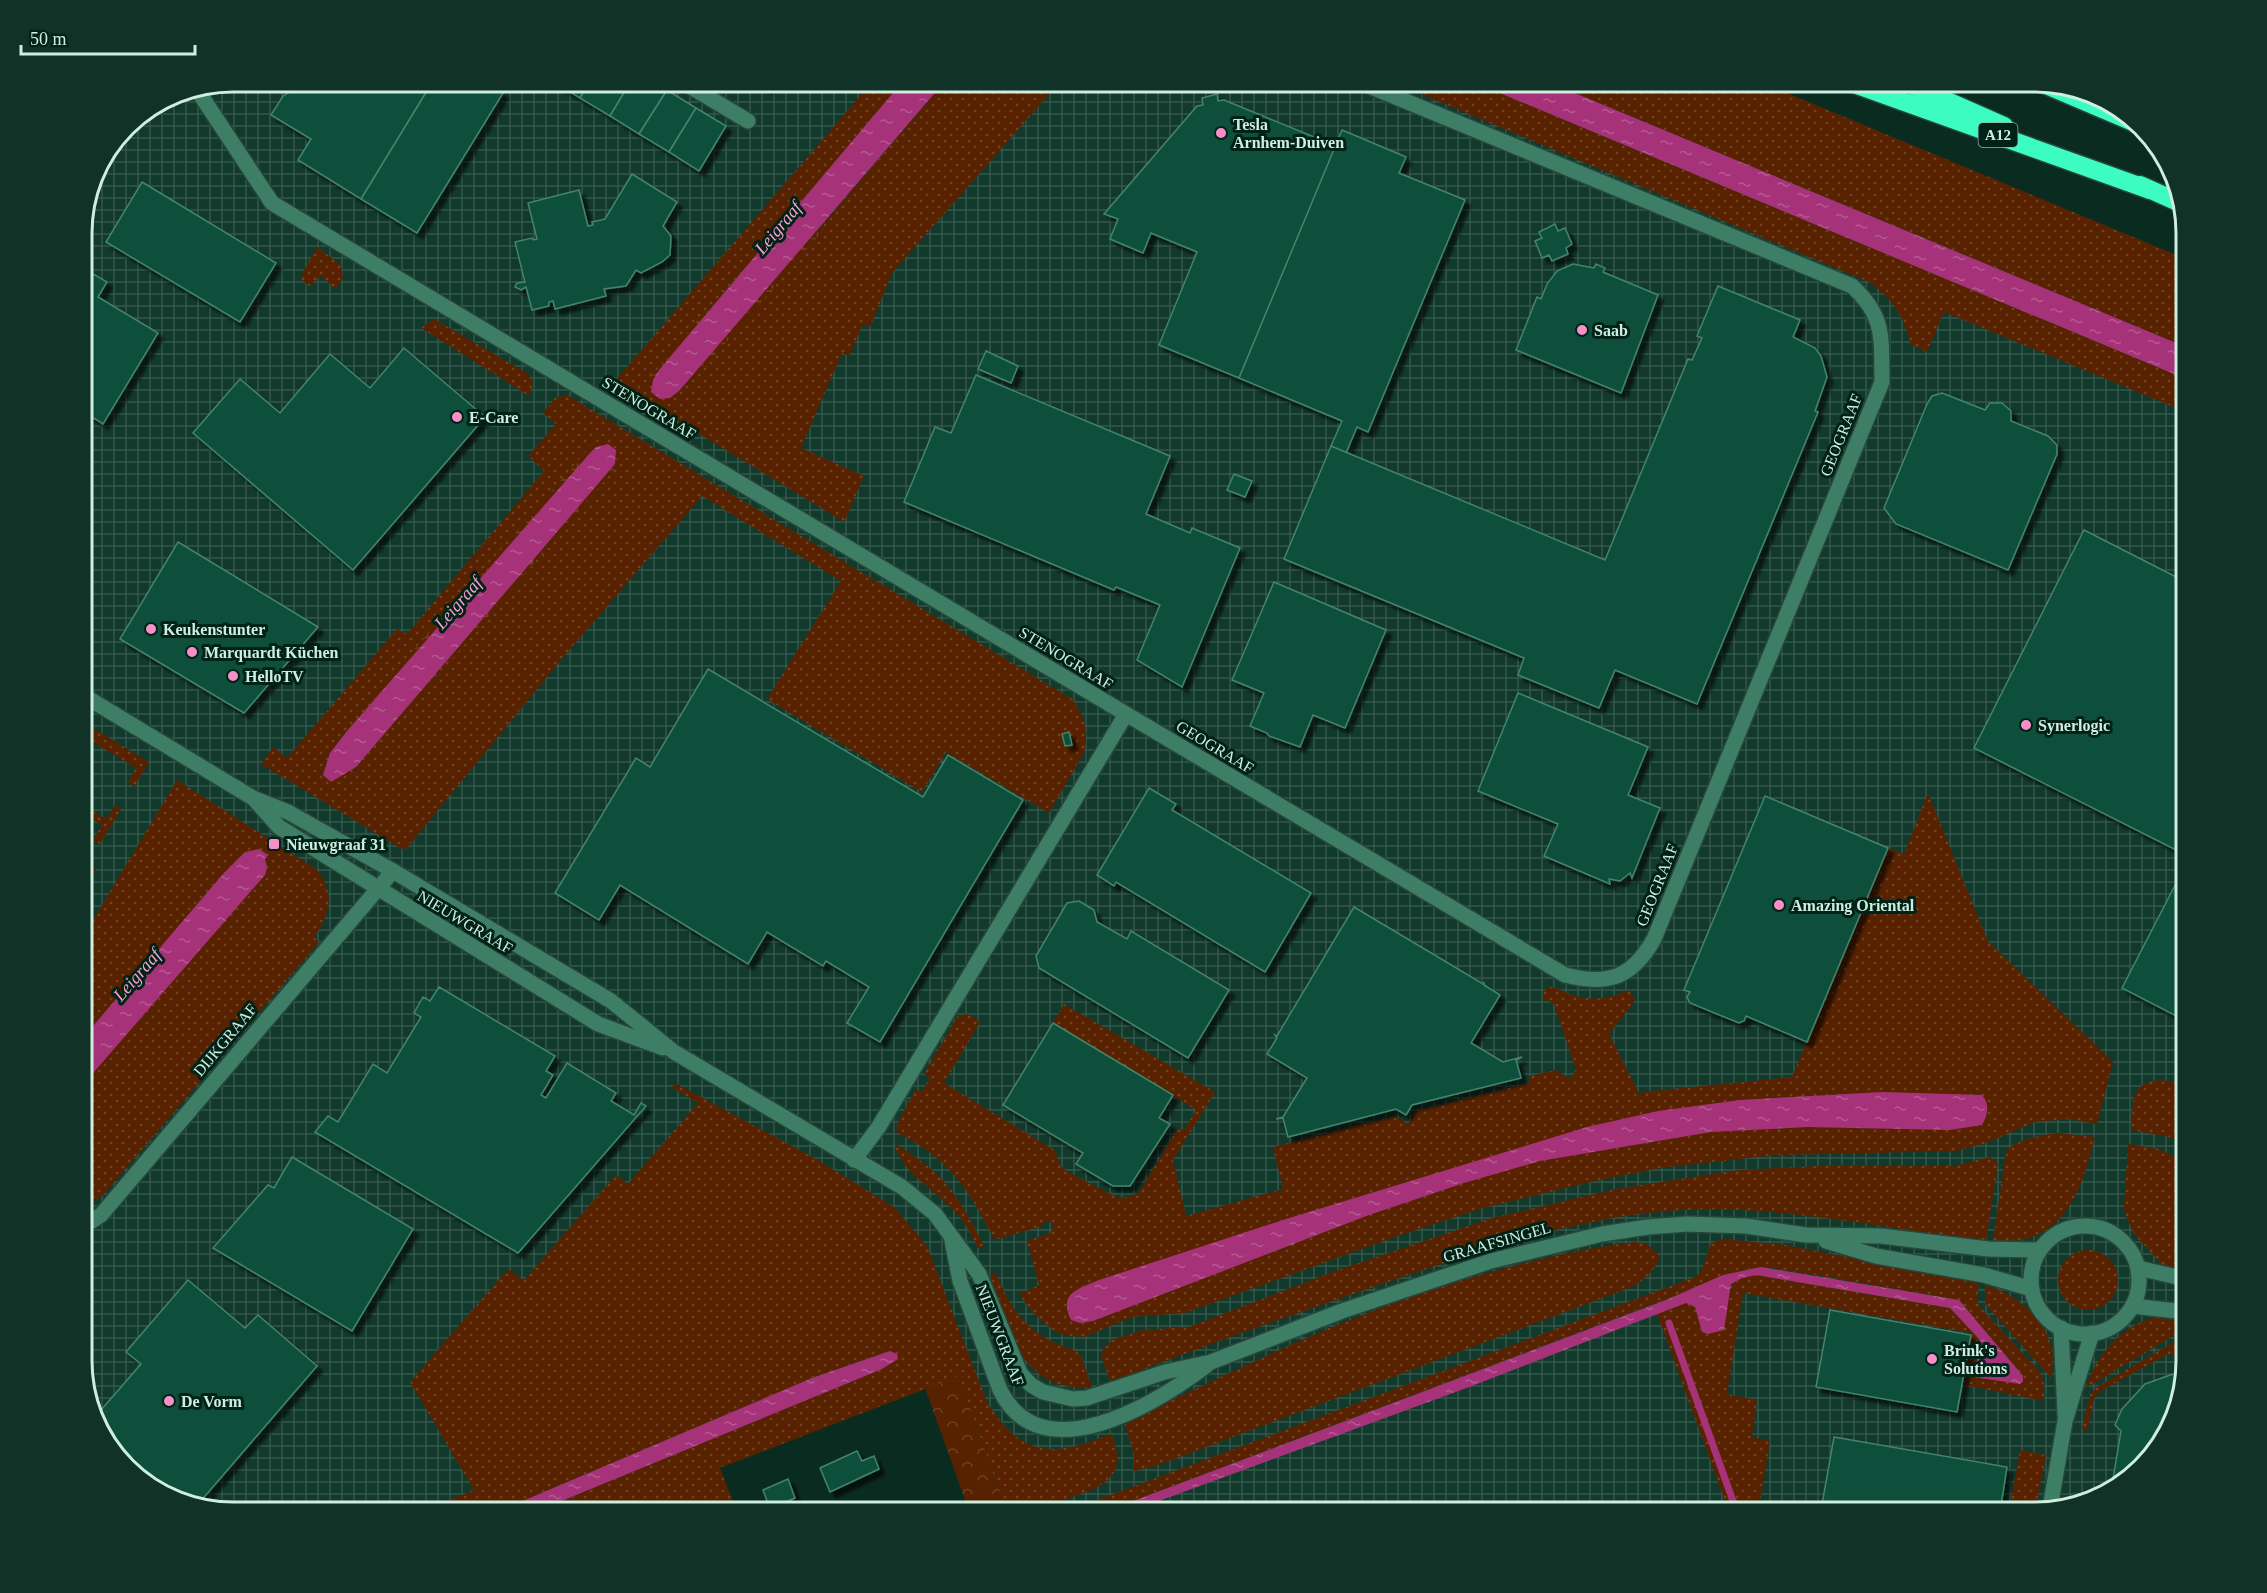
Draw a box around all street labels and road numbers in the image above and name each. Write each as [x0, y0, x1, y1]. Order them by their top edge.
road number: A12 [1978, 123, 2018, 147]
street label: STENOGRAAF [599, 373, 699, 443]
street label: GEOGRAAF [1817, 391, 1865, 479]
street label: STENOGRAAF [1016, 623, 1116, 693]
street label: GEOGRAAF [1173, 717, 1257, 777]
street label: GEOGRAAF [1633, 841, 1681, 929]
street label: NIEUWGRAAF [415, 887, 516, 957]
street label: DIJKGRAAF [190, 1000, 260, 1080]
street label: GRAAFSINGEL [1441, 1219, 1553, 1265]
street label: NIEUWGRAAF [973, 1282, 1027, 1388]

